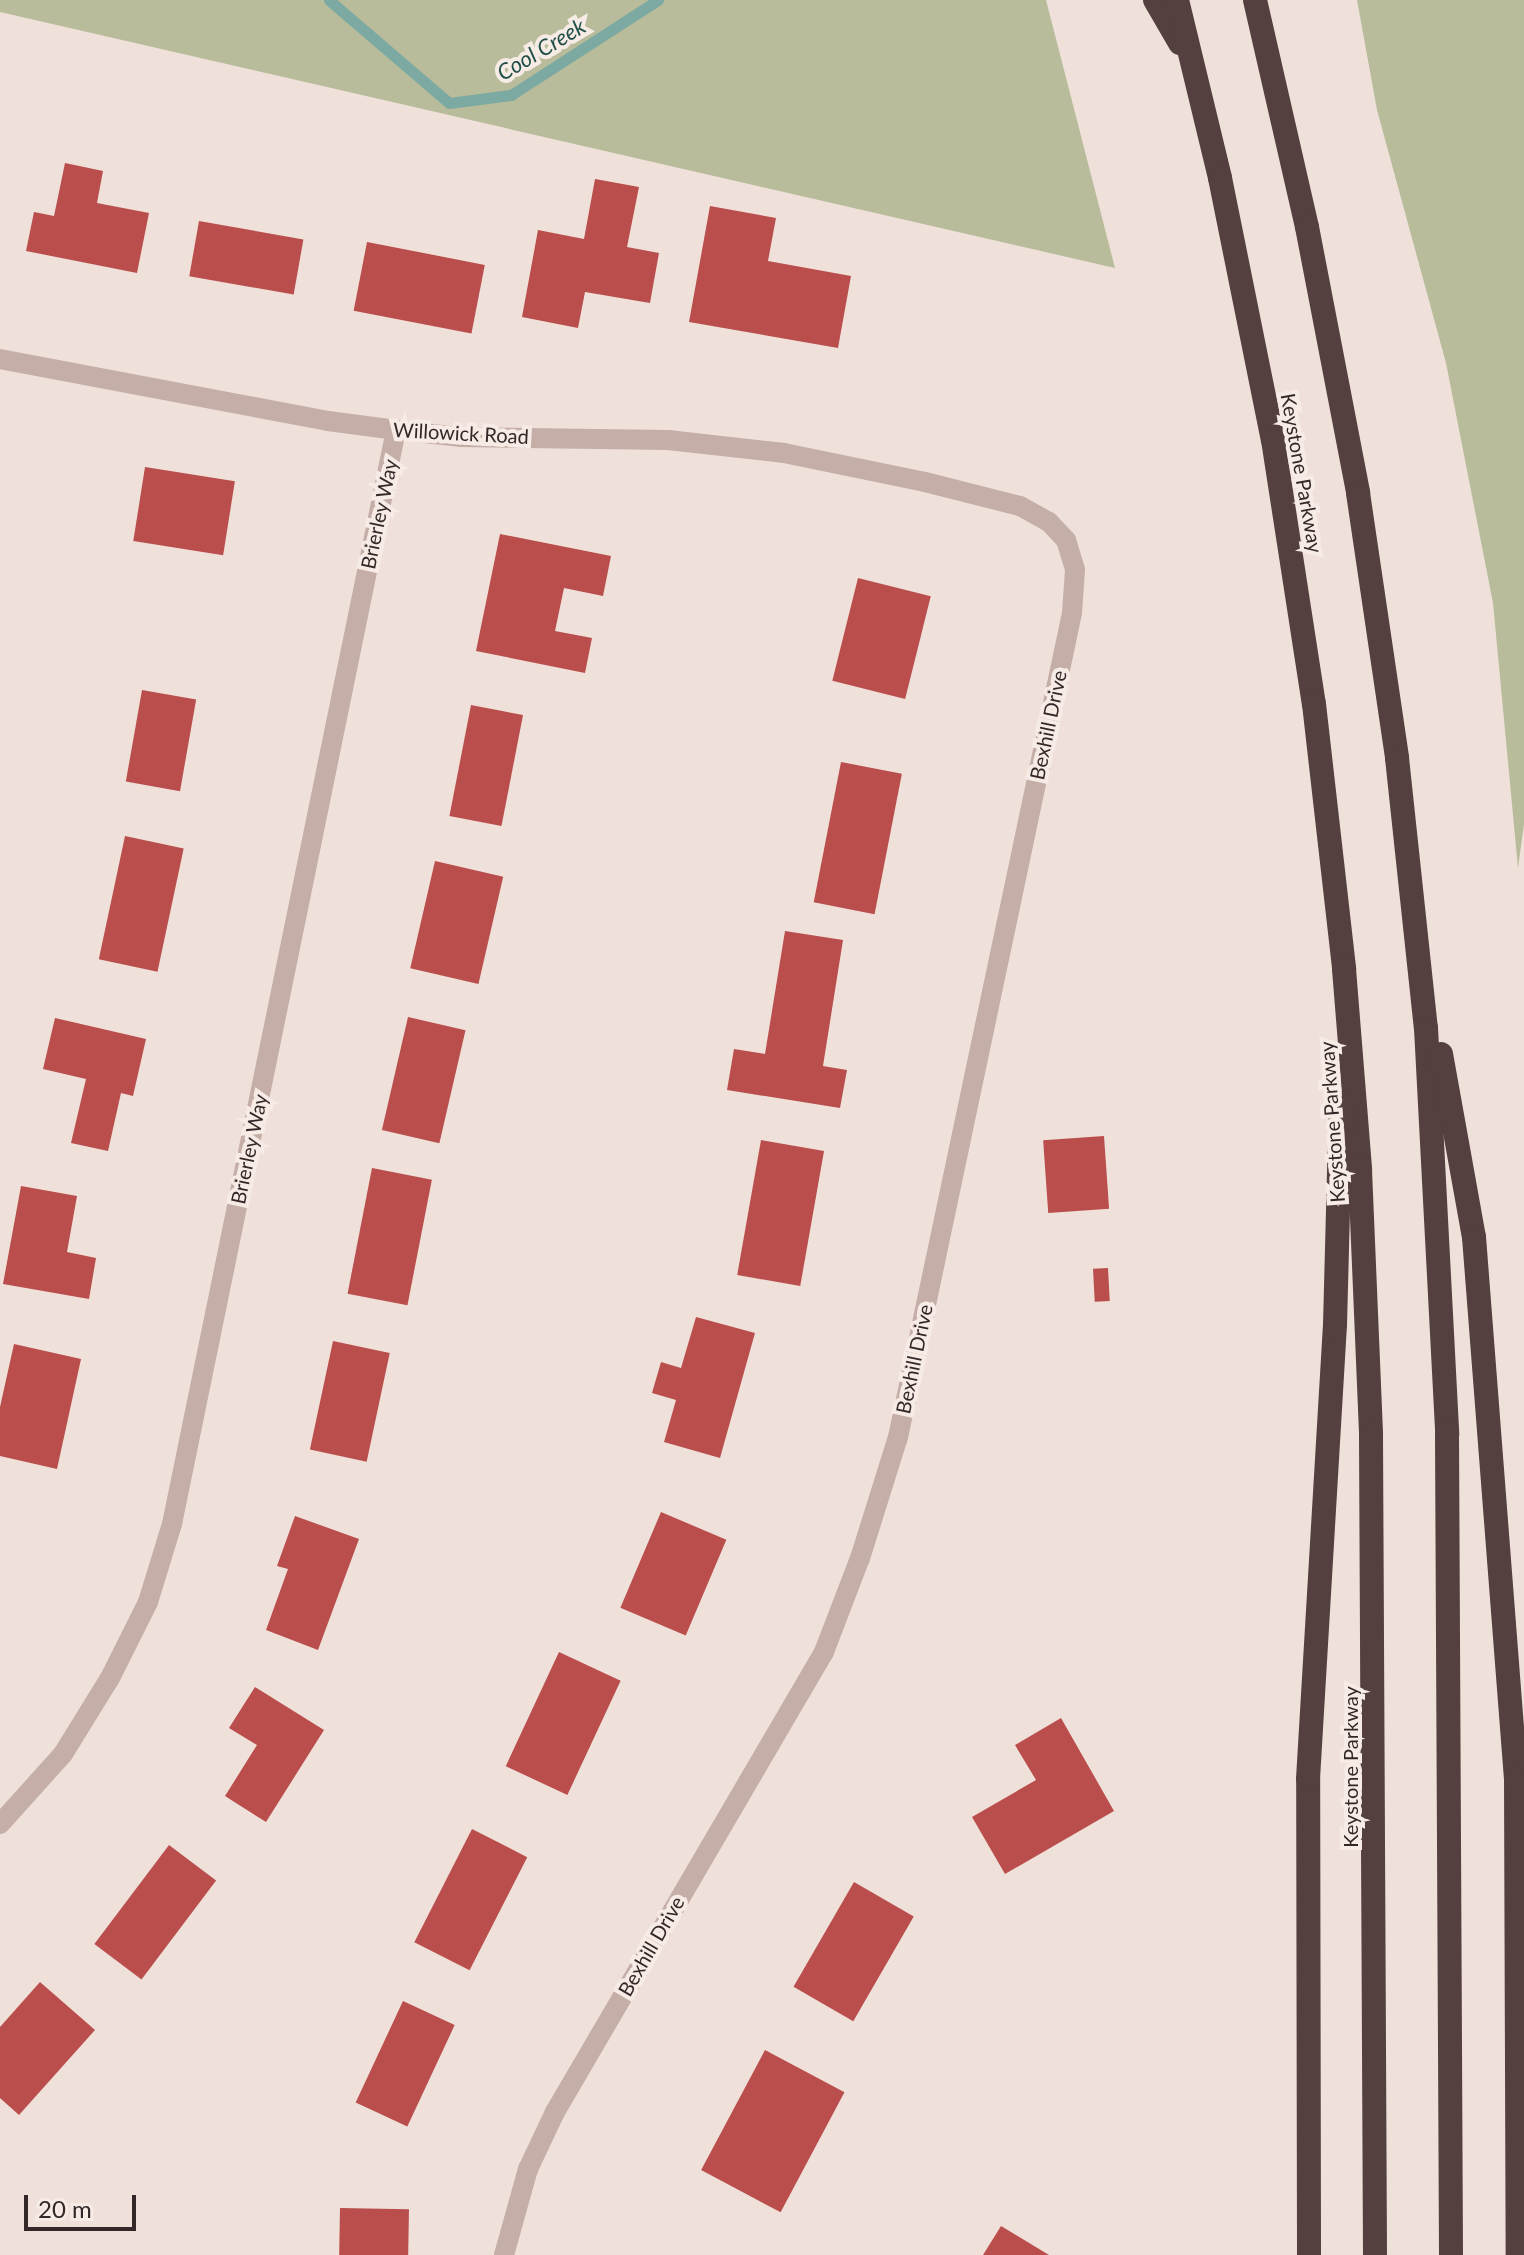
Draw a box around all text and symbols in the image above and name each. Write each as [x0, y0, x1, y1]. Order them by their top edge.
water label: Cool Creek [492, 12, 590, 86]
street label: Keystone Parkway [1276, 391, 1328, 555]
street label: Willowick Road [393, 417, 529, 449]
street label: Brierley Way [356, 456, 402, 572]
street label: Bexhill Drive [1025, 668, 1071, 782]
street label: Keystone Parkway [1314, 1041, 1350, 1203]
street label: Brierley Way [226, 1091, 272, 1207]
street label: Bexhill Drive [891, 1302, 937, 1416]
street label: Keystone Parkway [1338, 1686, 1362, 1848]
street label: Bexhill Drive [613, 1892, 689, 2000]
scale bar [28, 2179, 140, 2229]
text: 20 m [38, 2194, 92, 2223]

